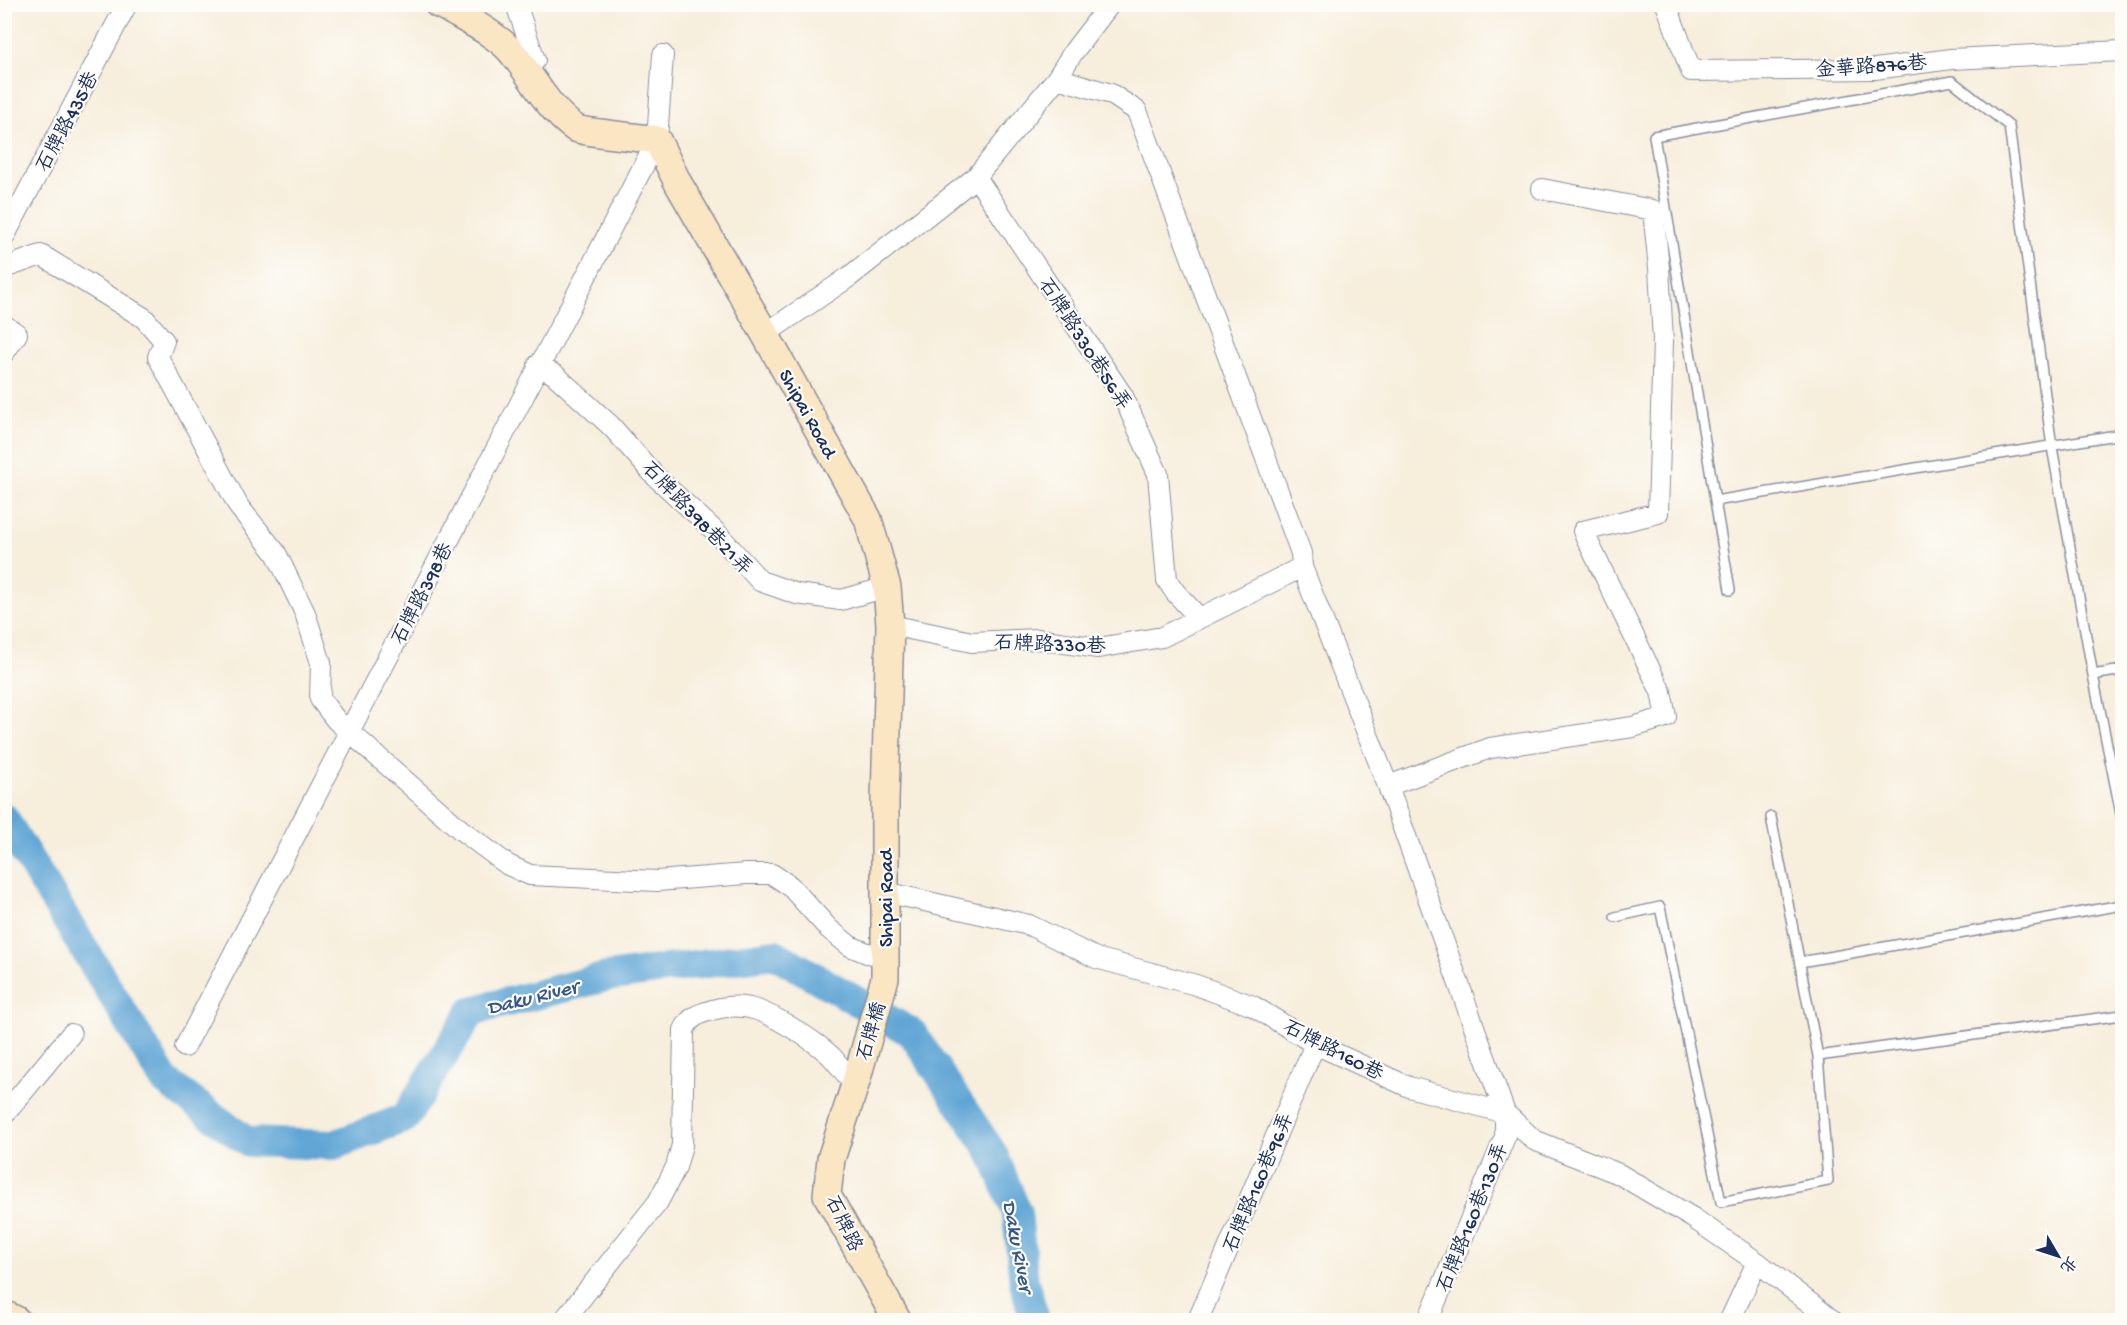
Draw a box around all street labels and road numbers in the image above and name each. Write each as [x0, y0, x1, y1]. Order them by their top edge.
street label: 金華路876巷 [1815, 51, 1929, 84]
street label: 石牌路435巷 [31, 67, 106, 177]
street label: 石牌路330巷56弄 [1032, 273, 1136, 415]
street label: Shipai Road [772, 366, 841, 465]
street label: 石牌路398巷21弄 [635, 456, 757, 581]
street label: 石牌路398巷 [387, 538, 460, 649]
street label: 石牌路330巷 [993, 631, 1107, 660]
street label: Shipai Road [877, 847, 900, 947]
street label: 石牌橋 [852, 999, 893, 1064]
street label: 石牌路160巷 [1278, 1015, 1388, 1088]
street label: 石牌路160巷96弄 [1219, 1109, 1300, 1257]
street label: 石牌路160巷130弄 [1432, 1139, 1515, 1297]
street label: 石牌路 [818, 1192, 868, 1257]

